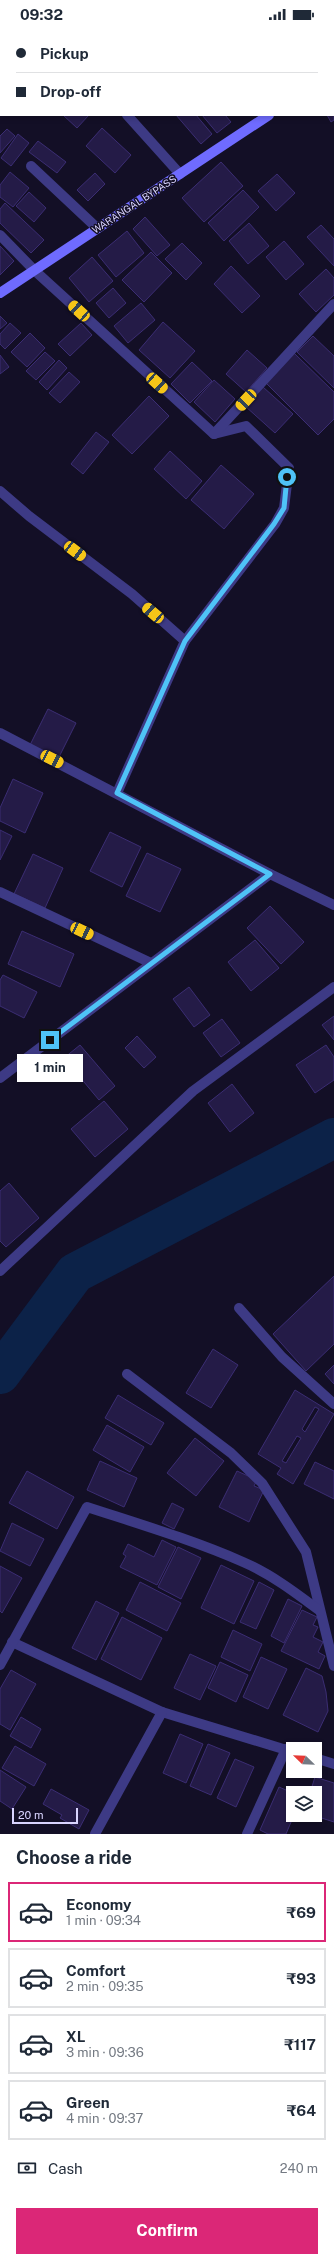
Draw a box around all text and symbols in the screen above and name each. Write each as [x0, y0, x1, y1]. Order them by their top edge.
text: 09:32 [20, 6, 63, 23]
text: Pickup [40, 45, 89, 62]
text: Drop-off [40, 83, 101, 100]
street label: WARANGAL BYPASS [90, 172, 179, 236]
car [66, 299, 92, 323]
car [144, 371, 170, 395]
car [233, 387, 259, 413]
route start [278, 468, 296, 486]
car [62, 539, 88, 563]
car [140, 601, 166, 625]
car [39, 748, 65, 770]
car [69, 920, 95, 942]
route end [41, 1031, 59, 1049]
callout: 1 min [17, 1054, 83, 1082]
text: 1 min [34, 1060, 66, 1075]
north arrow [286, 1742, 322, 1778]
map controls [286, 1742, 322, 1822]
button: layers [286, 1786, 322, 1822]
scale bar [12, 1806, 78, 1825]
text: 20 m [18, 1809, 43, 1821]
text: Choose a ride [16, 1847, 132, 1868]
icon: car [18, 1894, 54, 1930]
text: Economy [66, 1896, 131, 1913]
text: ₹69 [287, 1904, 316, 1921]
text: 1 min · 09:34 [66, 1913, 141, 1928]
icon: car [18, 1960, 54, 1996]
text: Comfort [66, 1962, 126, 1979]
text: ₹93 [287, 1970, 316, 1987]
text: 2 min · 09:35 [66, 1979, 144, 1994]
icon: car [18, 2026, 54, 2062]
text: XL [66, 2028, 85, 2045]
text: ₹117 [284, 2036, 316, 2053]
text: 3 min · 09:36 [66, 2045, 144, 2060]
icon: car [18, 2092, 54, 2128]
text: Green [66, 2094, 110, 2111]
text: ₹64 [287, 2102, 316, 2119]
text: 4 min · 09:37 [66, 2111, 143, 2126]
icon: cash [16, 2157, 38, 2179]
text: Cash [48, 2160, 83, 2177]
text: 240 m [280, 2161, 318, 2176]
button: Confirm [16, 2208, 318, 2254]

